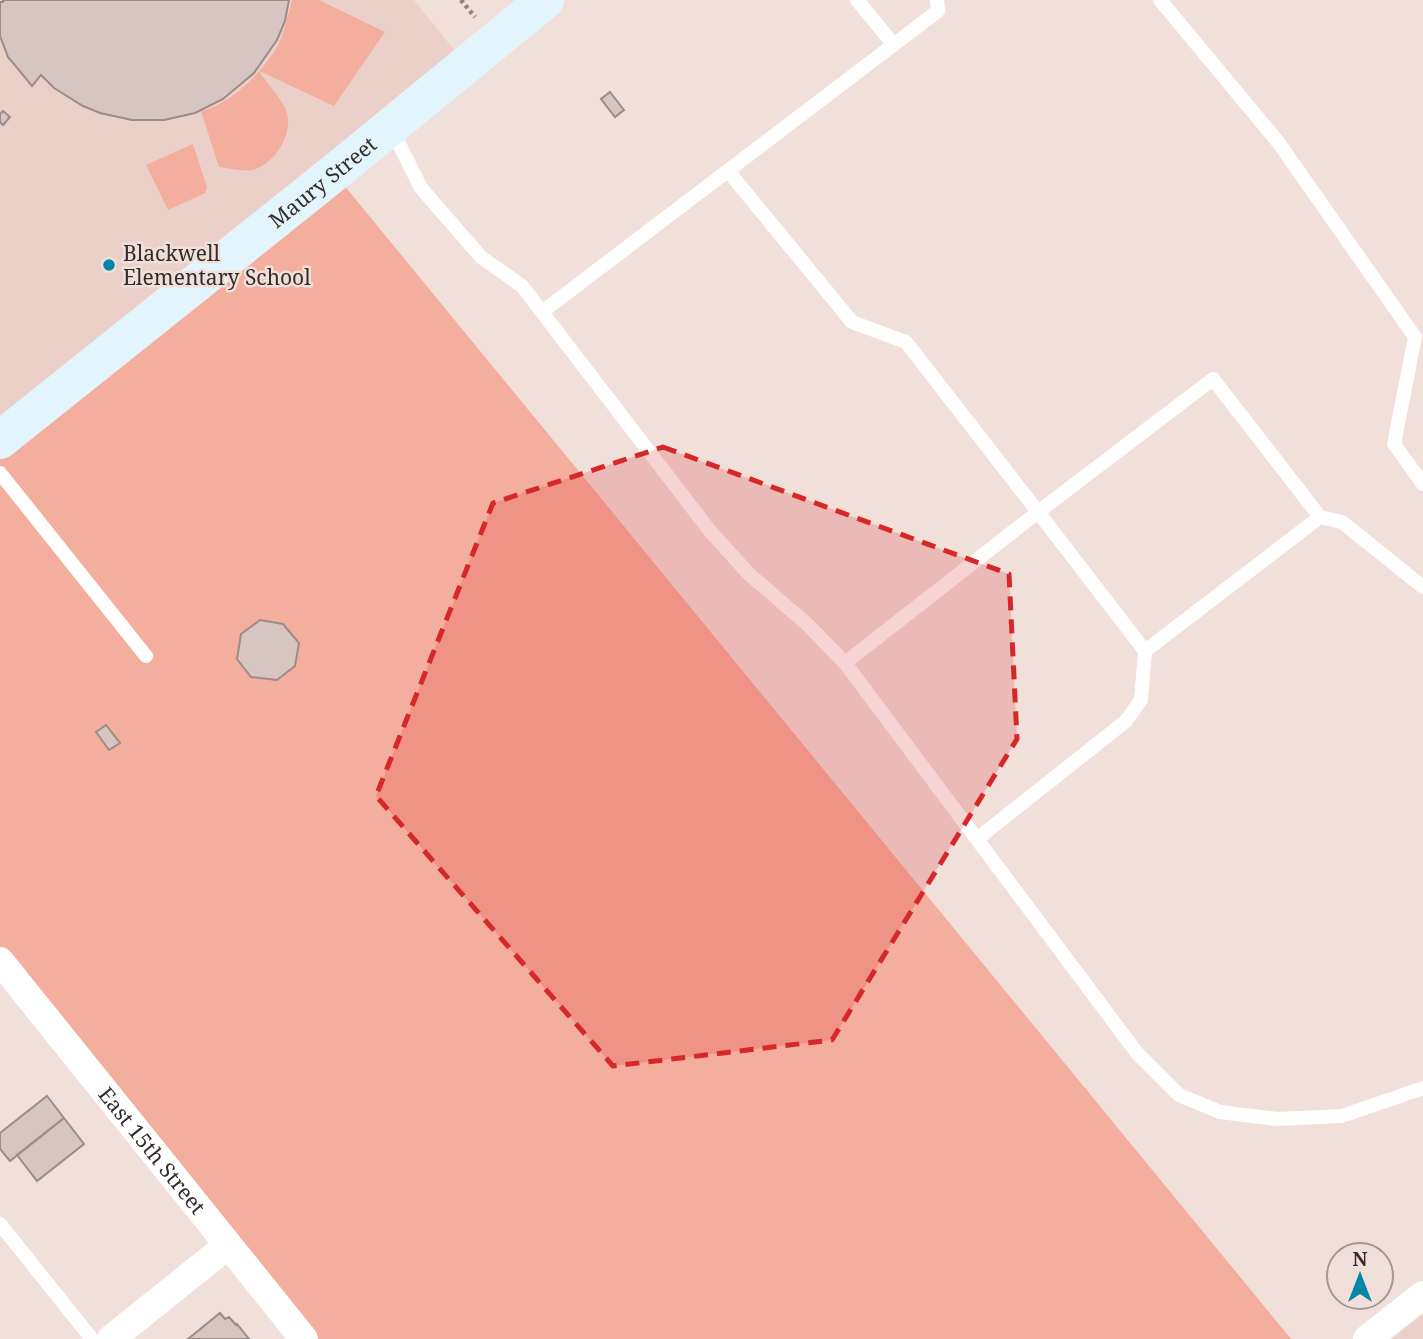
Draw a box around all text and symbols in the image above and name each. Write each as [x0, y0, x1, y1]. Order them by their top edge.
street label: Maury Street [263, 130, 382, 234]
place label: Blackwell Elementary School [123, 239, 311, 291]
marker: Blackwell Elementary School [101, 257, 117, 273]
street label: East 15th Street [93, 1081, 212, 1220]
north arrow [1325, 1241, 1395, 1311]
text: N [1353, 1246, 1368, 1272]

